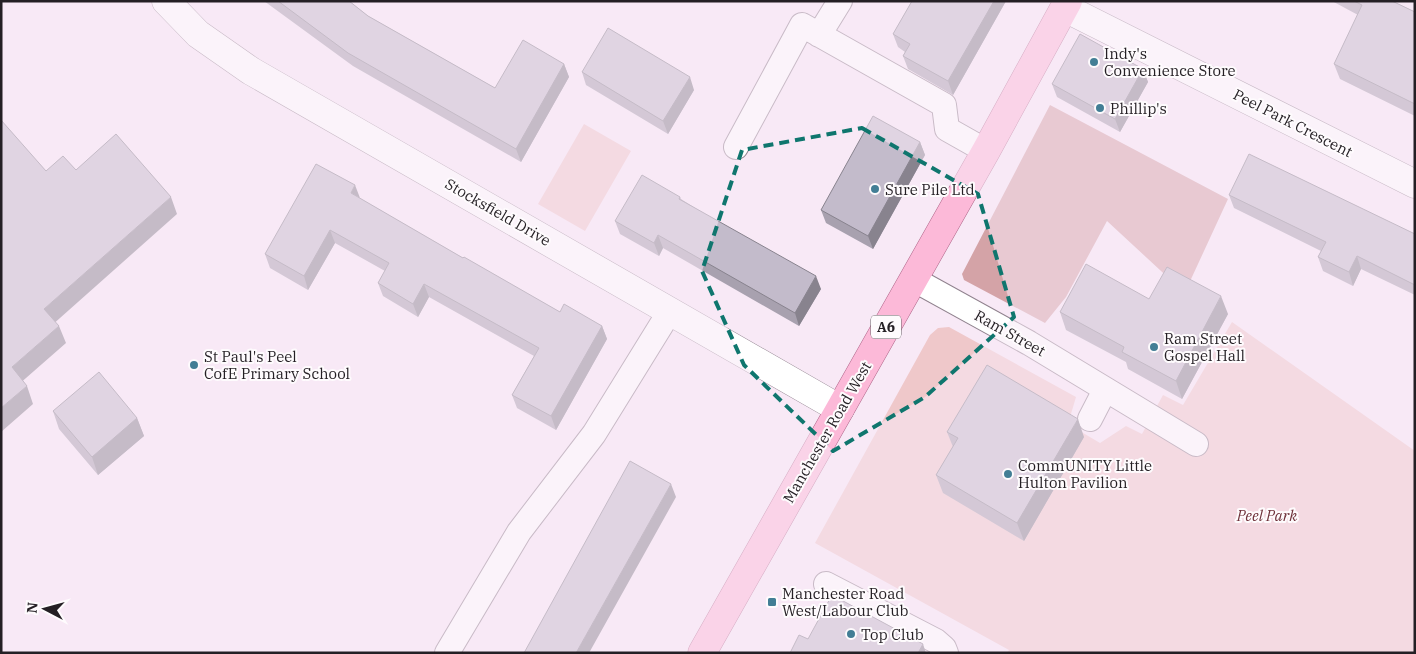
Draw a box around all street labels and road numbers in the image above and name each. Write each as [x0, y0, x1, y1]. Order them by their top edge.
street label: Peel Park Crescent [1230, 85, 1356, 161]
street label: Stocksfield Drive [442, 174, 554, 250]
street label: Ram Street [971, 306, 1049, 360]
road number: A6 [871, 316, 901, 338]
street label: Manchester Road West [779, 358, 875, 506]

